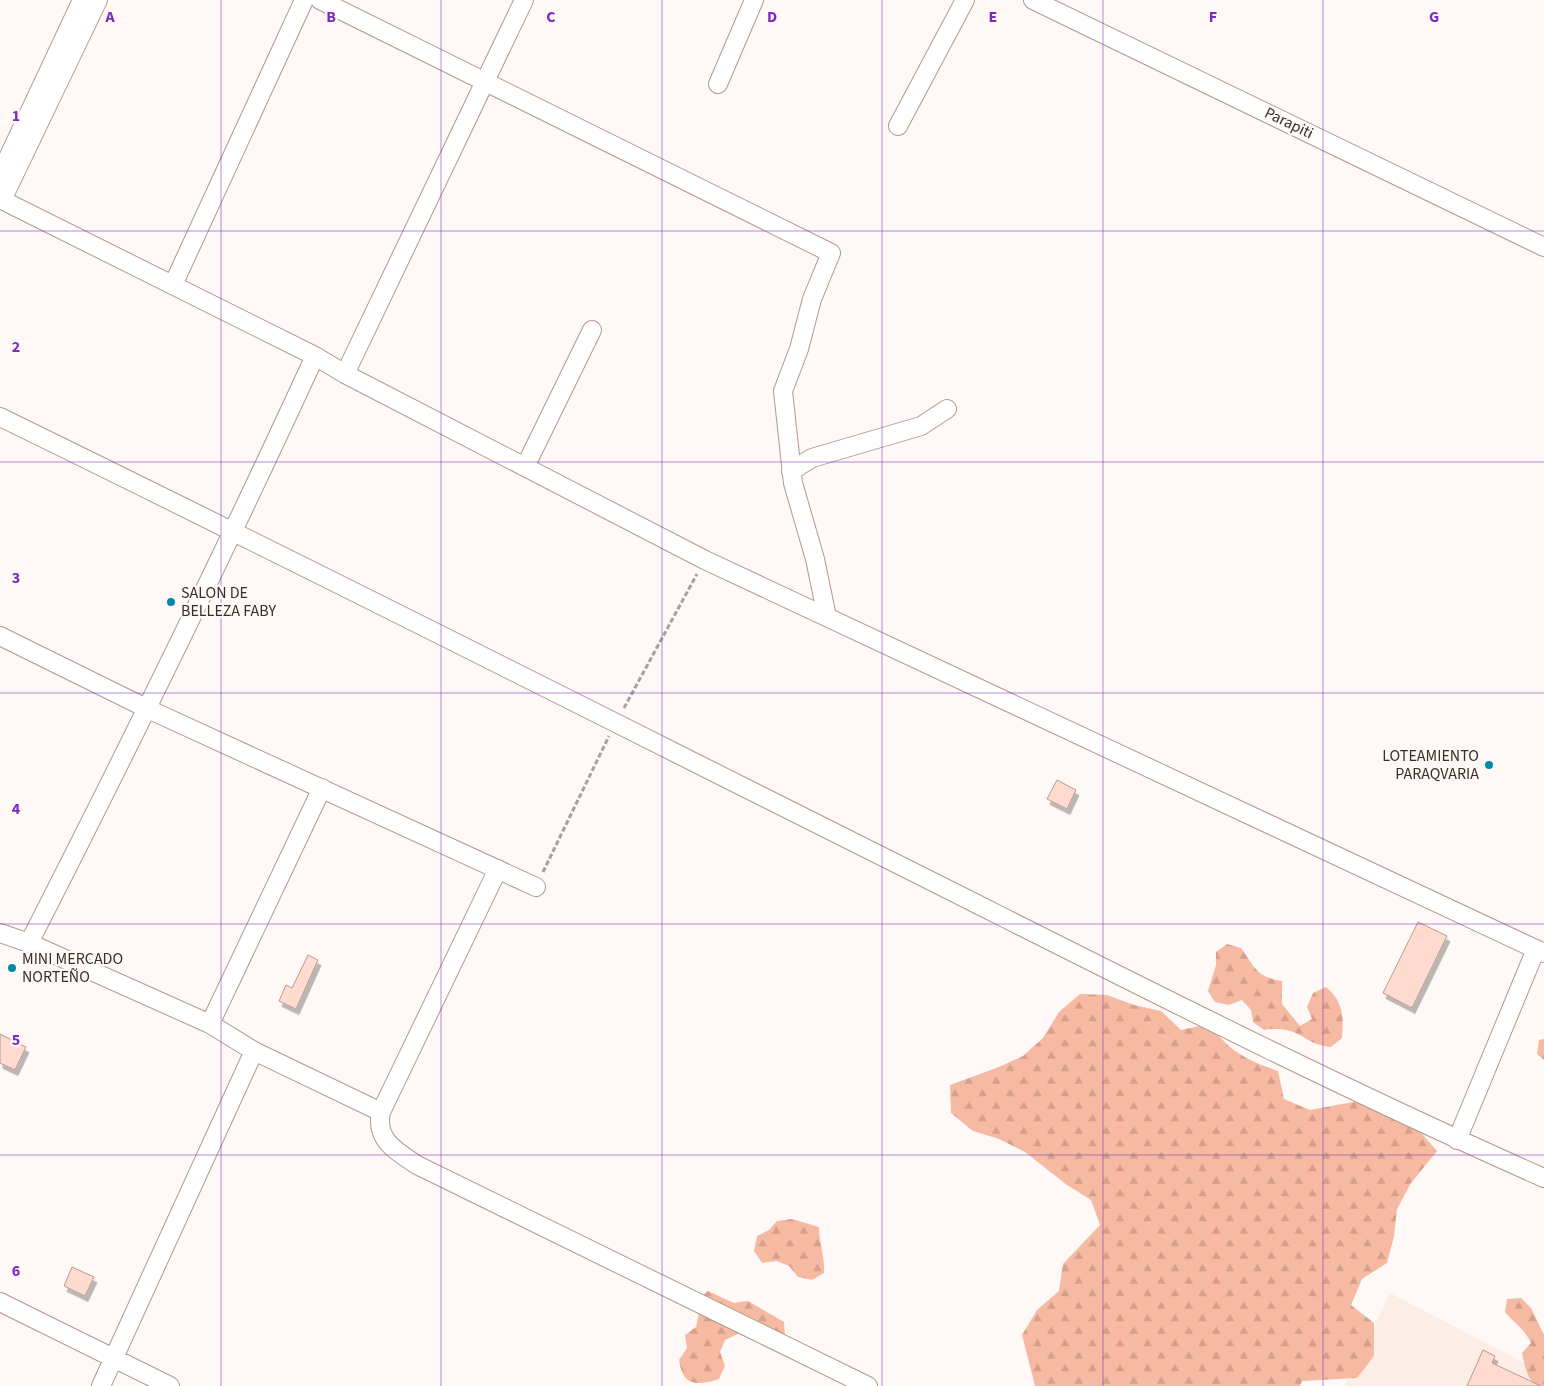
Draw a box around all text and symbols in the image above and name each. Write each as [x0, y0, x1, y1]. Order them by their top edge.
text: A [104, 6, 115, 28]
text: B [326, 6, 336, 28]
text: C [546, 6, 556, 28]
text: D [767, 6, 777, 28]
text: E [989, 6, 997, 28]
text: F [1209, 6, 1217, 28]
text: G [1429, 6, 1439, 28]
street label: Parapiti [1261, 102, 1317, 144]
text: 1 [12, 105, 20, 127]
text: 2 [12, 336, 20, 358]
text: 3 [12, 567, 20, 589]
place label: SALON DE BELLEZA FABY [181, 582, 276, 622]
marker: SALON DE BELLEZA FABY [165, 596, 177, 608]
place label: LOTEAMIENTO PARAQVARIA [1382, 745, 1479, 785]
marker: LOTEAMIENTO PARAQVARIA [1483, 759, 1495, 771]
text: 4 [12, 798, 21, 820]
place label: MINI MERCADO NORTEÑO [22, 948, 123, 988]
marker: MINI MERCADO NORTEÑO [6, 962, 18, 974]
text: 5 [12, 1029, 20, 1051]
text: 6 [12, 1260, 20, 1282]

